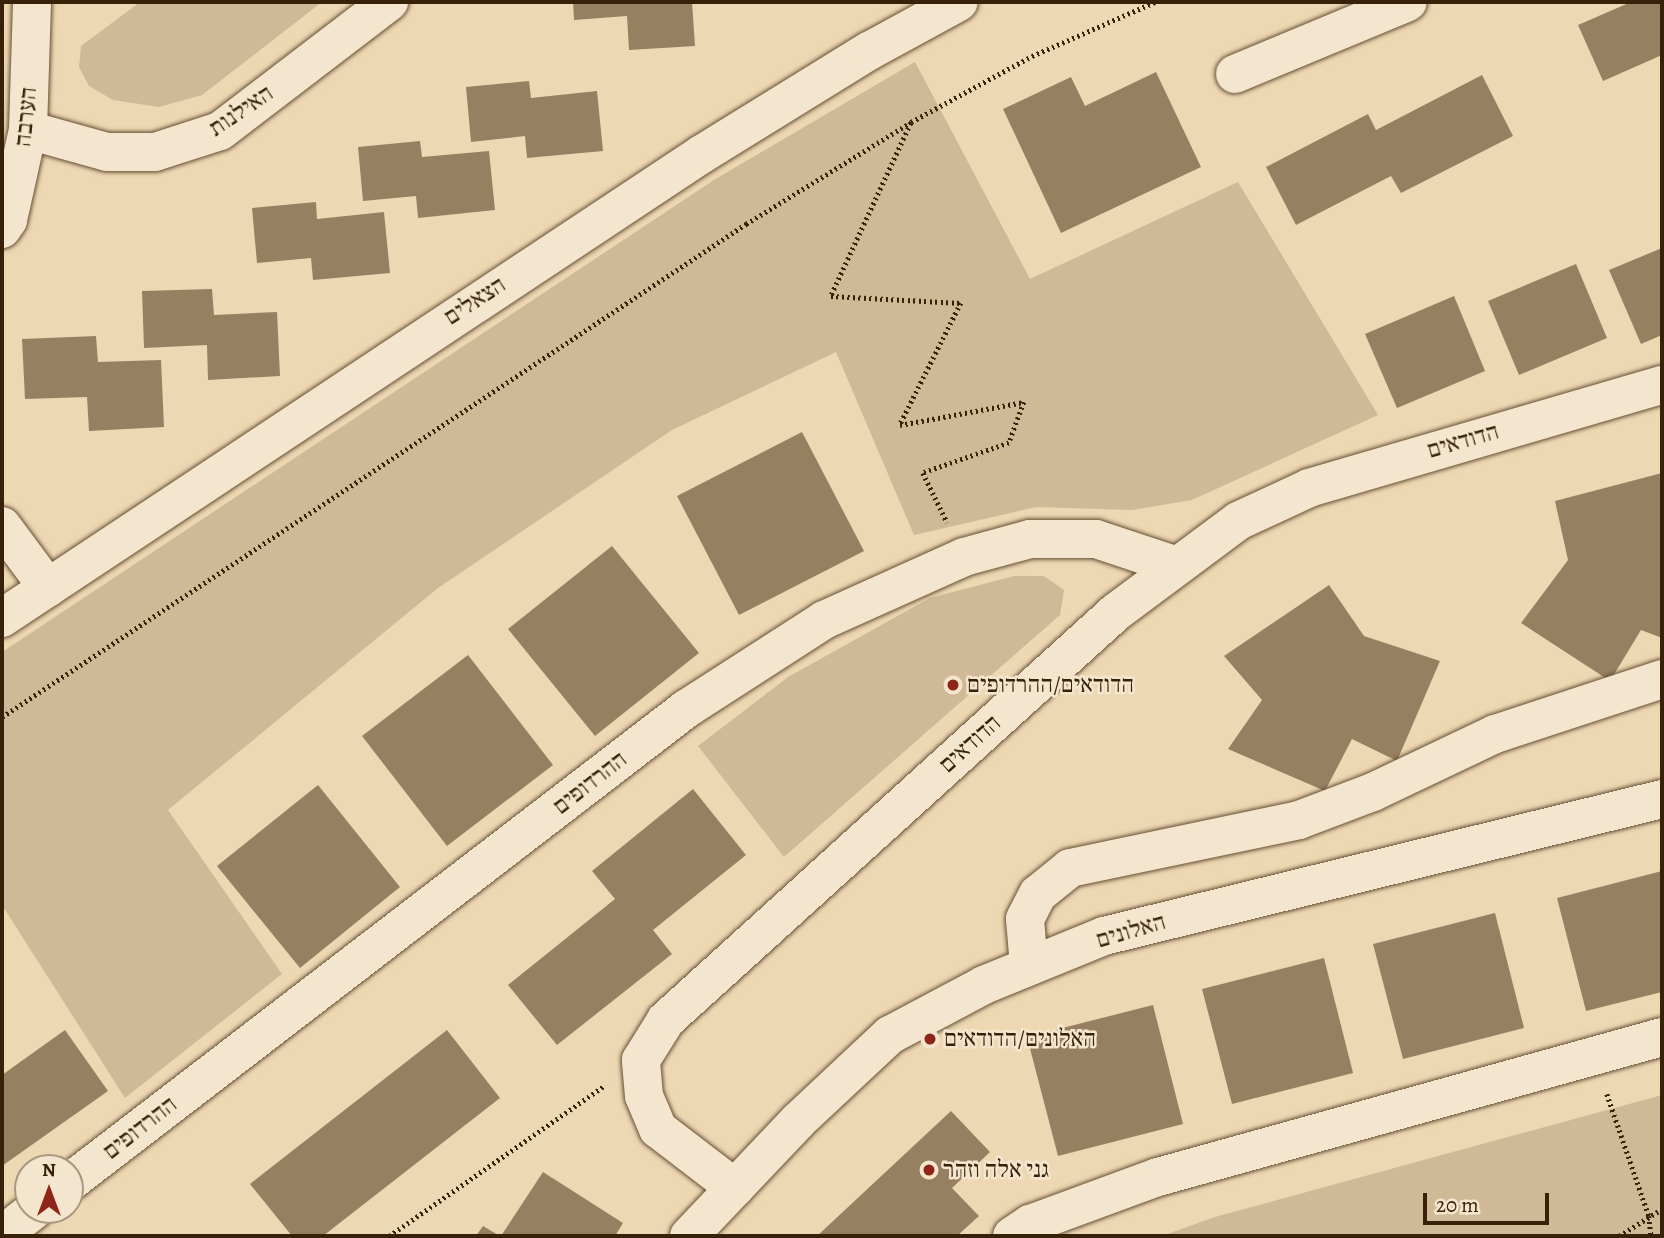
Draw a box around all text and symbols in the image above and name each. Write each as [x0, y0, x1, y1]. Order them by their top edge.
street label: האילנות [203, 79, 279, 143]
street label: הערבה [9, 86, 43, 148]
street label: הצאלים [439, 270, 511, 332]
street label: הדודאים [1424, 417, 1502, 465]
place label: הדודאים/ההרדופים [967, 671, 1134, 699]
marker: הדודאים/ההרדופים [945, 677, 961, 693]
street label: הדודאים [933, 709, 1007, 779]
street label: ההרדופים [547, 745, 633, 821]
street label: האלונים [1093, 907, 1169, 955]
place label: האלונים/הדודאים [944, 1025, 1096, 1053]
marker: האלונים/הדודאים [922, 1031, 938, 1047]
street label: ההרדופים [97, 1090, 183, 1166]
north arrow [14, 1154, 84, 1224]
place label: גני אלה וזהר [943, 1156, 1049, 1184]
text: N [42, 1157, 56, 1183]
marker: גני אלה וזהר [921, 1162, 937, 1178]
scale bar [1426, 1178, 1552, 1222]
text: 20 m [1436, 1191, 1479, 1219]

